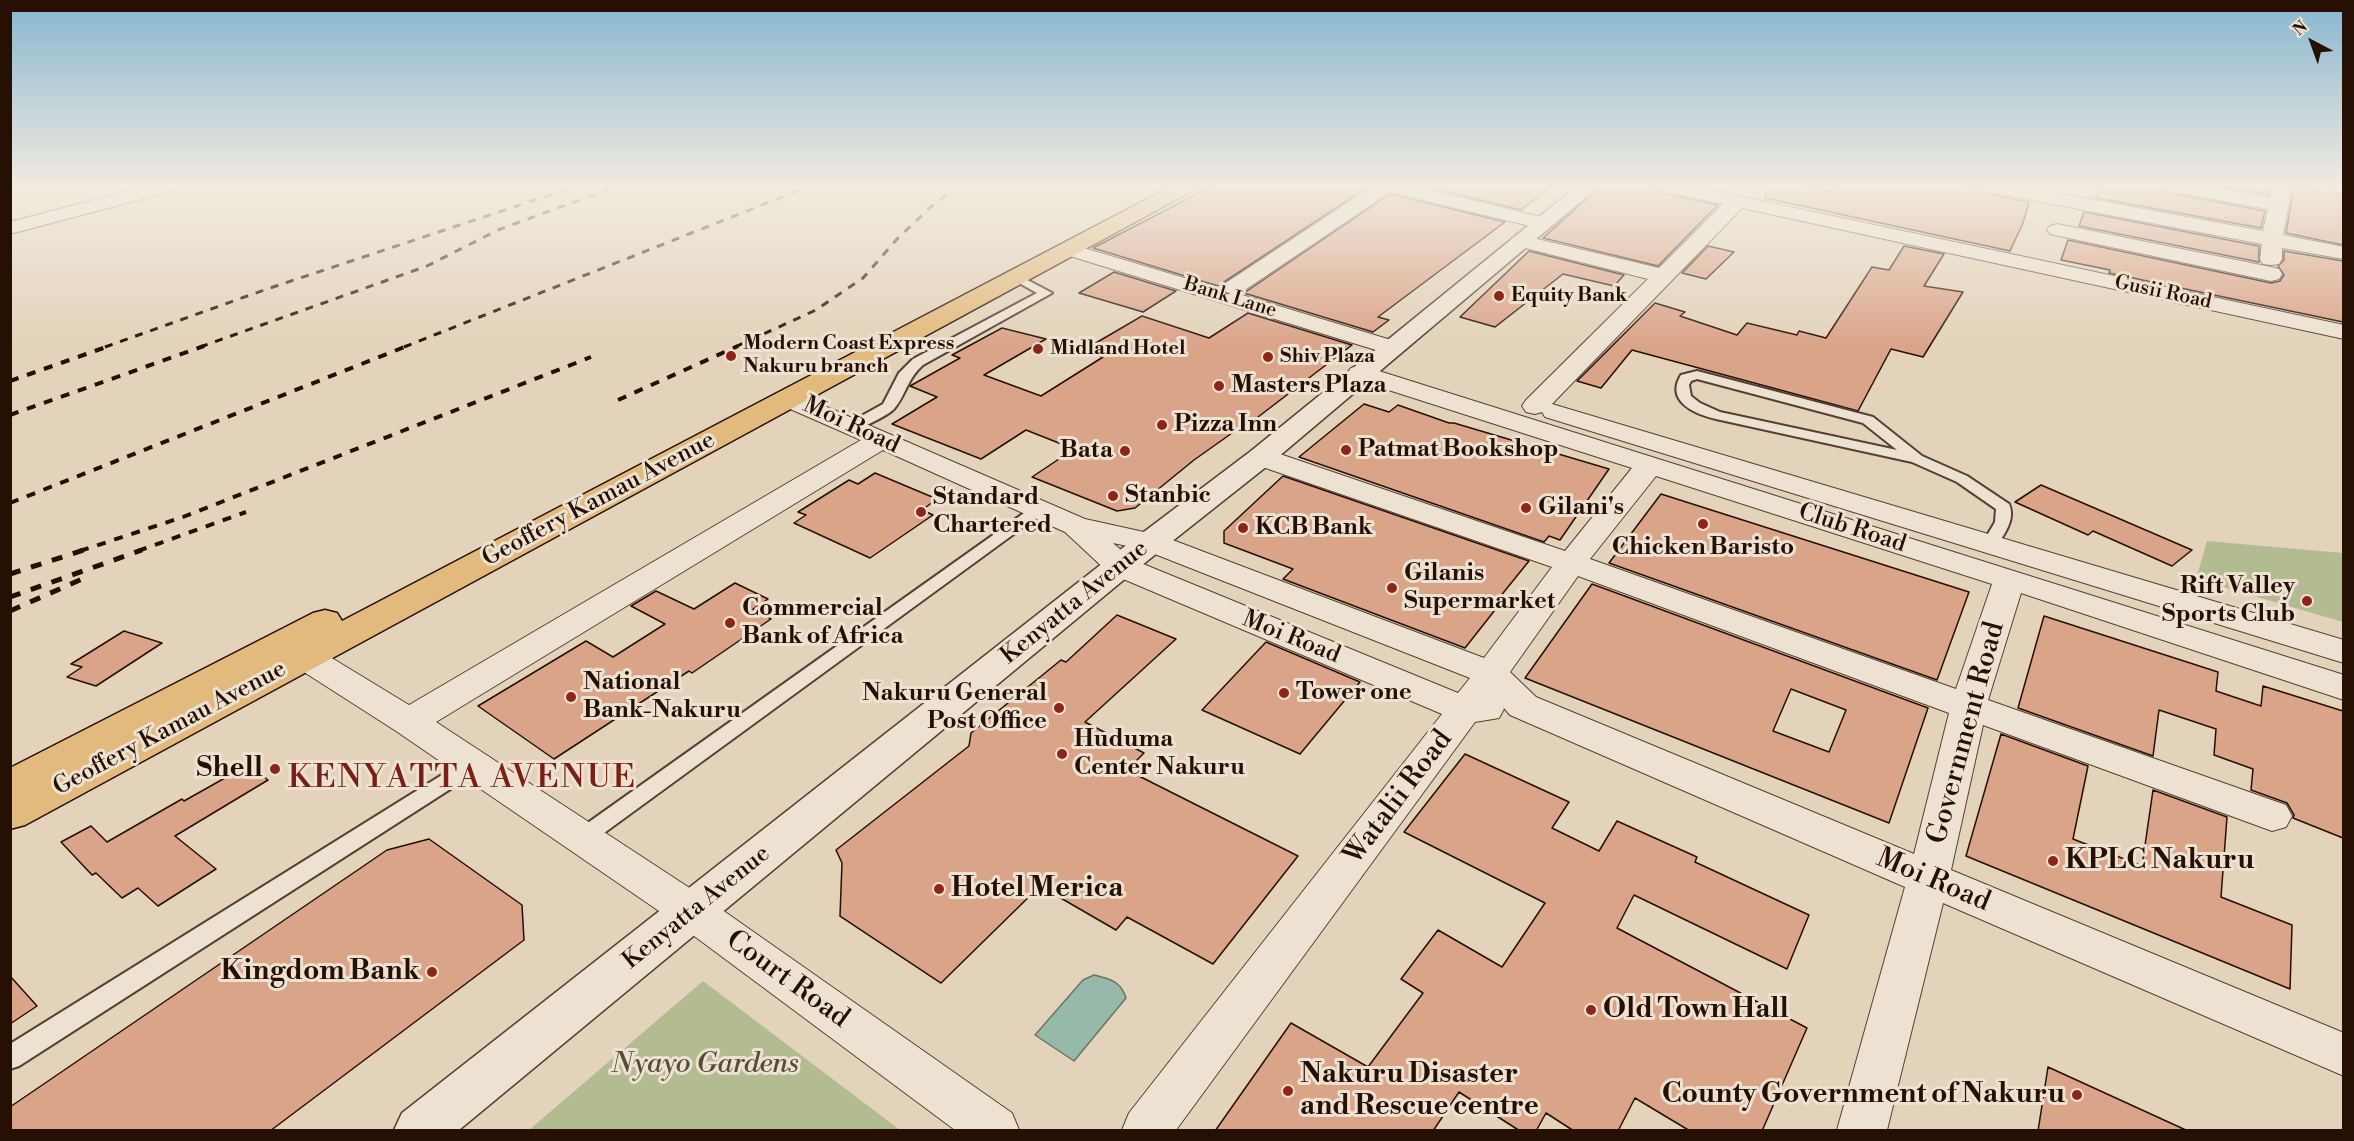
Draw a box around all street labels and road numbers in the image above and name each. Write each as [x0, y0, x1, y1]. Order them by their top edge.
street label: Gusii Road [2112, 271, 2214, 315]
street label: Bank Lane [1181, 272, 1279, 324]
street label: Moi Road [798, 391, 904, 461]
street label: Geoffery Kamau Avenue [478, 426, 720, 574]
street label: Club Road [1795, 498, 1909, 560]
street label: Kenyatta Avenue [996, 535, 1154, 671]
street label: Moi Road [1238, 605, 1344, 671]
street label: Government Road [1921, 618, 2013, 848]
street label: Geoffery Kamau Avenue [49, 655, 291, 803]
street label: Watalii Road [1338, 724, 1460, 872]
street label: Kenyatta Avenue [618, 840, 776, 976]
street label: Moi Road [1871, 842, 1995, 920]
street label: Court Road [719, 924, 855, 1036]

